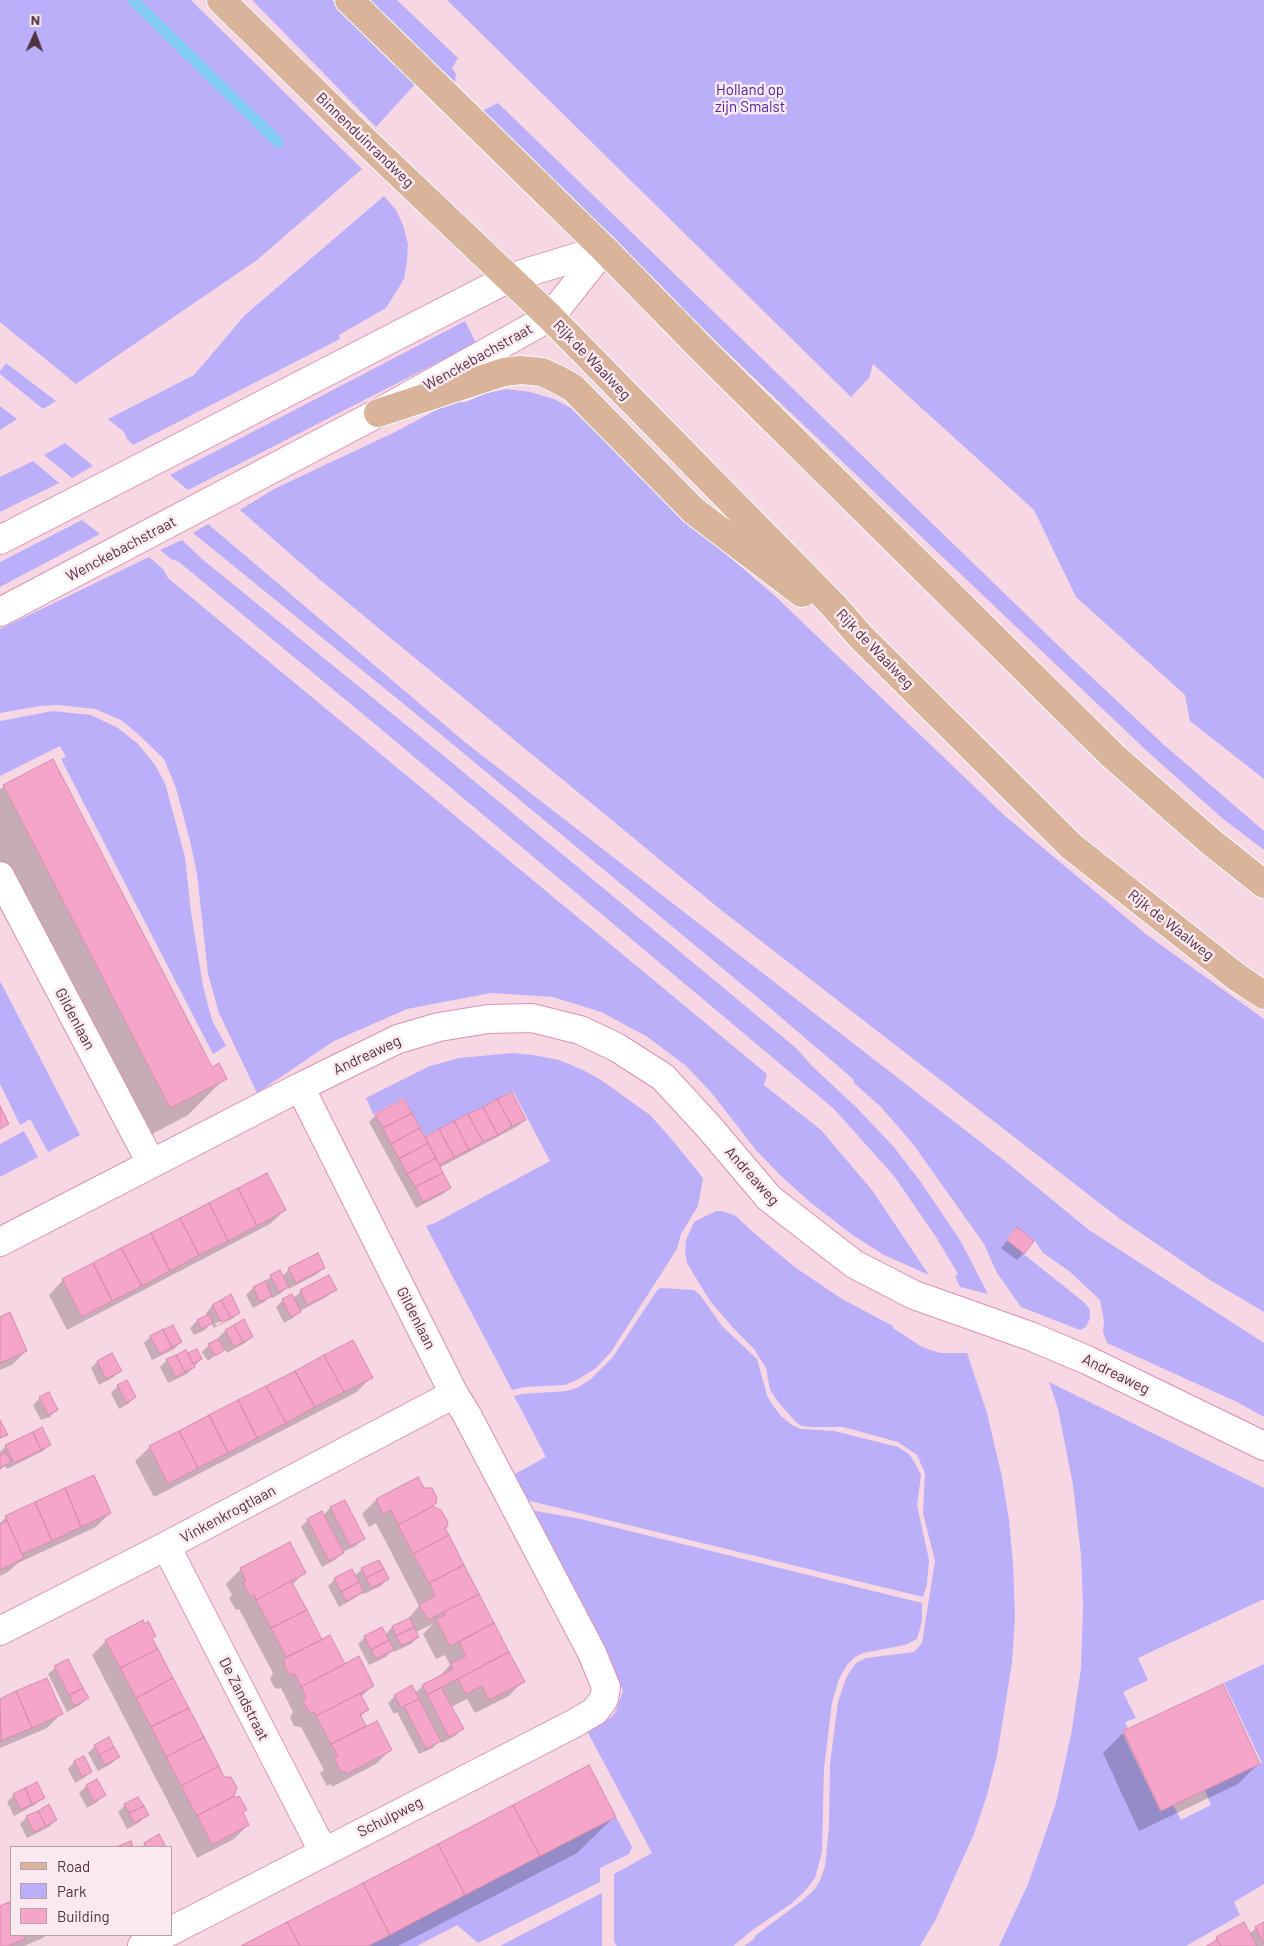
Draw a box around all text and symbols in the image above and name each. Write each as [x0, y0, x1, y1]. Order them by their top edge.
north arrow [10, 10, 60, 60]
text: N [31, 11, 40, 28]
park label: Holland op zijn Smalst [715, 81, 785, 116]
street label: Binnenduinrandweg [312, 89, 418, 191]
street label: Rijk de Waalweg [549, 316, 635, 404]
street label: Wenckebachstraat [420, 320, 536, 394]
street label: Wenckebachstraat [63, 512, 179, 586]
street label: Rijk de Waalweg [832, 605, 918, 693]
street label: Rijk de Waalweg [1124, 886, 1218, 964]
street label: Gildenlaan [51, 985, 99, 1053]
street label: Andreaweg [330, 1031, 404, 1079]
street label: Andreaweg [721, 1143, 783, 1209]
street label: Gildenlaan [393, 1284, 439, 1352]
street label: Andreaweg [1079, 1350, 1153, 1398]
street label: Vinkenkrogtlaan [177, 1481, 279, 1547]
street label: De Zandstraat [215, 1654, 273, 1744]
street label: Schulpweg [354, 1793, 426, 1841]
legend [10, 1846, 172, 1936]
text: Road [57, 1857, 90, 1875]
text: Park [57, 1882, 86, 1900]
text: Building [57, 1907, 110, 1925]

